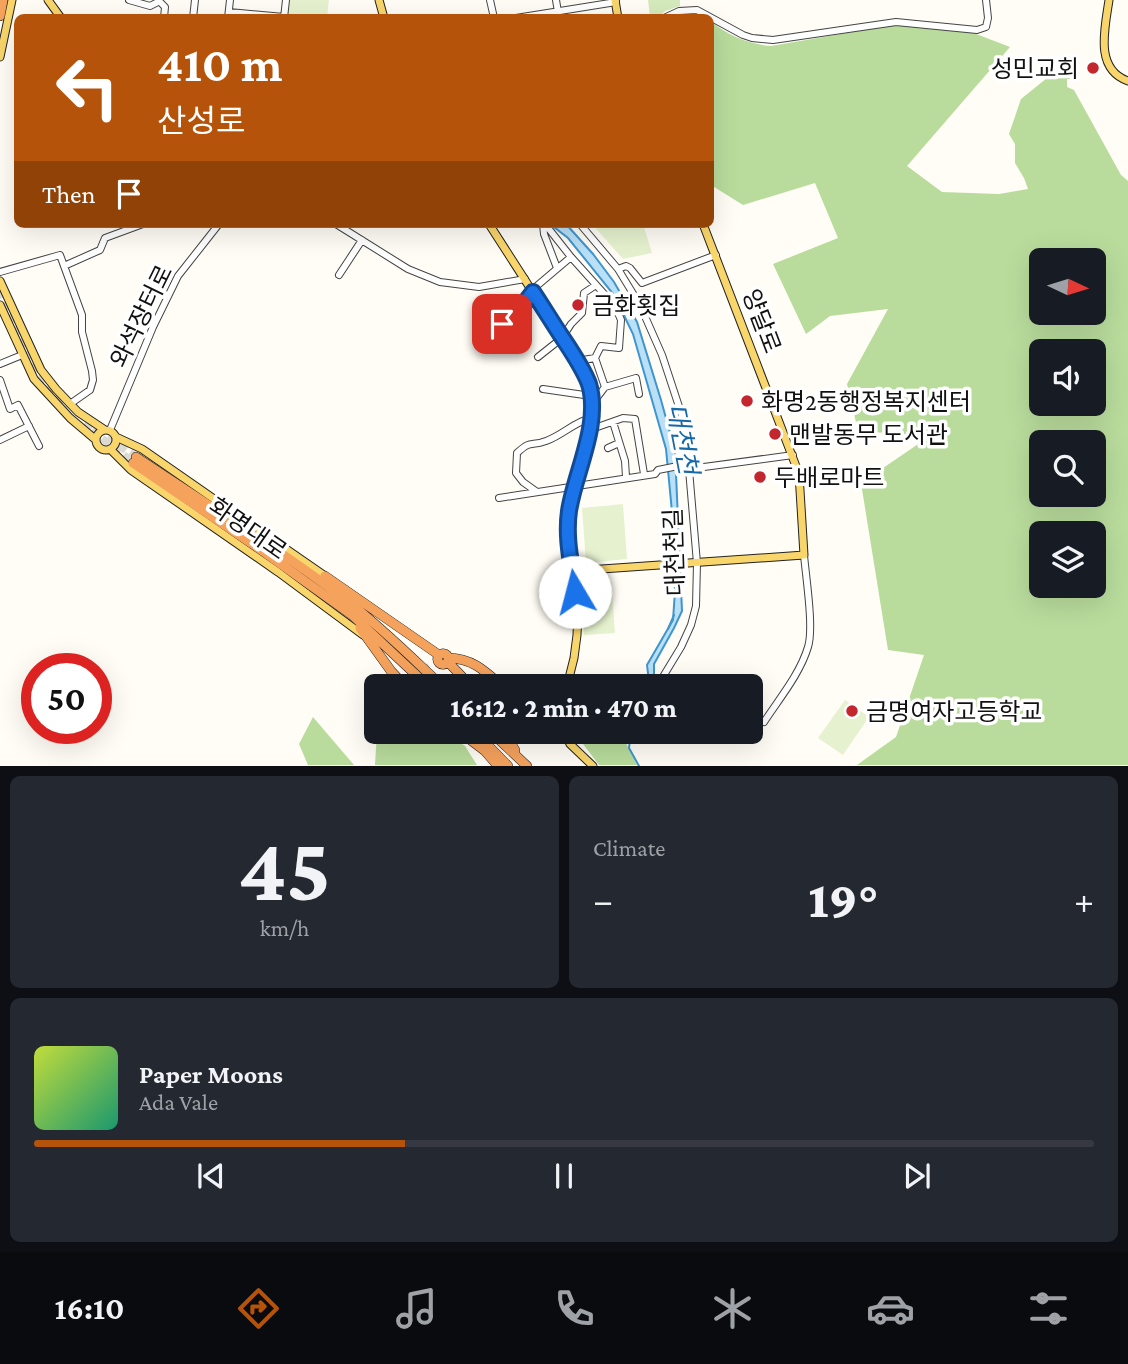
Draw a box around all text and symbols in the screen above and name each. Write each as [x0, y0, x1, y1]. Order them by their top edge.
text: 410 m [157, 37, 282, 92]
icon: left [42, 42, 133, 133]
place label: 성민교회 [991, 55, 1079, 82]
marker: 성민교회 [1085, 60, 1101, 76]
text: 산성로 [157, 103, 245, 139]
icon: arrive [110, 175, 148, 213]
text: Then [42, 180, 96, 209]
north arrow [1029, 248, 1106, 326]
map controls [1029, 248, 1106, 598]
street label: 와석장터로 [105, 260, 177, 372]
street label: 양달로 [738, 285, 786, 357]
place label: 금화횟집 [592, 292, 680, 319]
pin [472, 294, 532, 354]
marker: 금화횟집 [570, 297, 586, 313]
icon: arrive [483, 305, 521, 343]
button: sound [1029, 339, 1106, 416]
place label: 화명2동행정복지센터 [761, 388, 971, 415]
marker: 화명2동행정복지센터 [739, 393, 755, 409]
water label: 대천천 [661, 401, 704, 480]
place label: 맨발동무 도서관 [789, 421, 948, 448]
marker: 맨발동무 도서관 [767, 426, 783, 442]
button: search [1029, 430, 1106, 507]
place label: 두배로마트 [774, 464, 884, 491]
marker: 두배로마트 [752, 469, 768, 485]
street label: 화명대로 [204, 492, 292, 564]
street label: 대천천길 [659, 507, 689, 597]
button: layers [1029, 521, 1106, 598]
position arrow [538, 555, 612, 629]
speed limit sign: 50 [21, 653, 112, 744]
text: 16:12 · 2 min · 470 m [450, 694, 677, 723]
place label: 금명여자고등학교 [866, 698, 1043, 725]
marker: 금명여자고등학교 [844, 703, 860, 719]
text: 45 [238, 818, 331, 920]
text: Climate [593, 835, 665, 861]
text: 19° [808, 870, 879, 928]
text: − [593, 879, 613, 921]
text: + [1074, 879, 1094, 921]
text: km/h [260, 915, 309, 941]
text: Paper Moons [139, 1060, 283, 1089]
text: Ada Vale [139, 1089, 218, 1115]
icon: previous [192, 1157, 230, 1195]
icon: pause [545, 1157, 583, 1195]
icon: next [898, 1157, 936, 1195]
icon: directions [234, 1284, 283, 1333]
icon: music [392, 1284, 441, 1333]
icon: phone [550, 1284, 599, 1333]
icon: climate [708, 1284, 757, 1333]
icon: car [866, 1284, 915, 1333]
icon: filters [1024, 1284, 1073, 1333]
text: 16:10 [55, 1290, 124, 1326]

